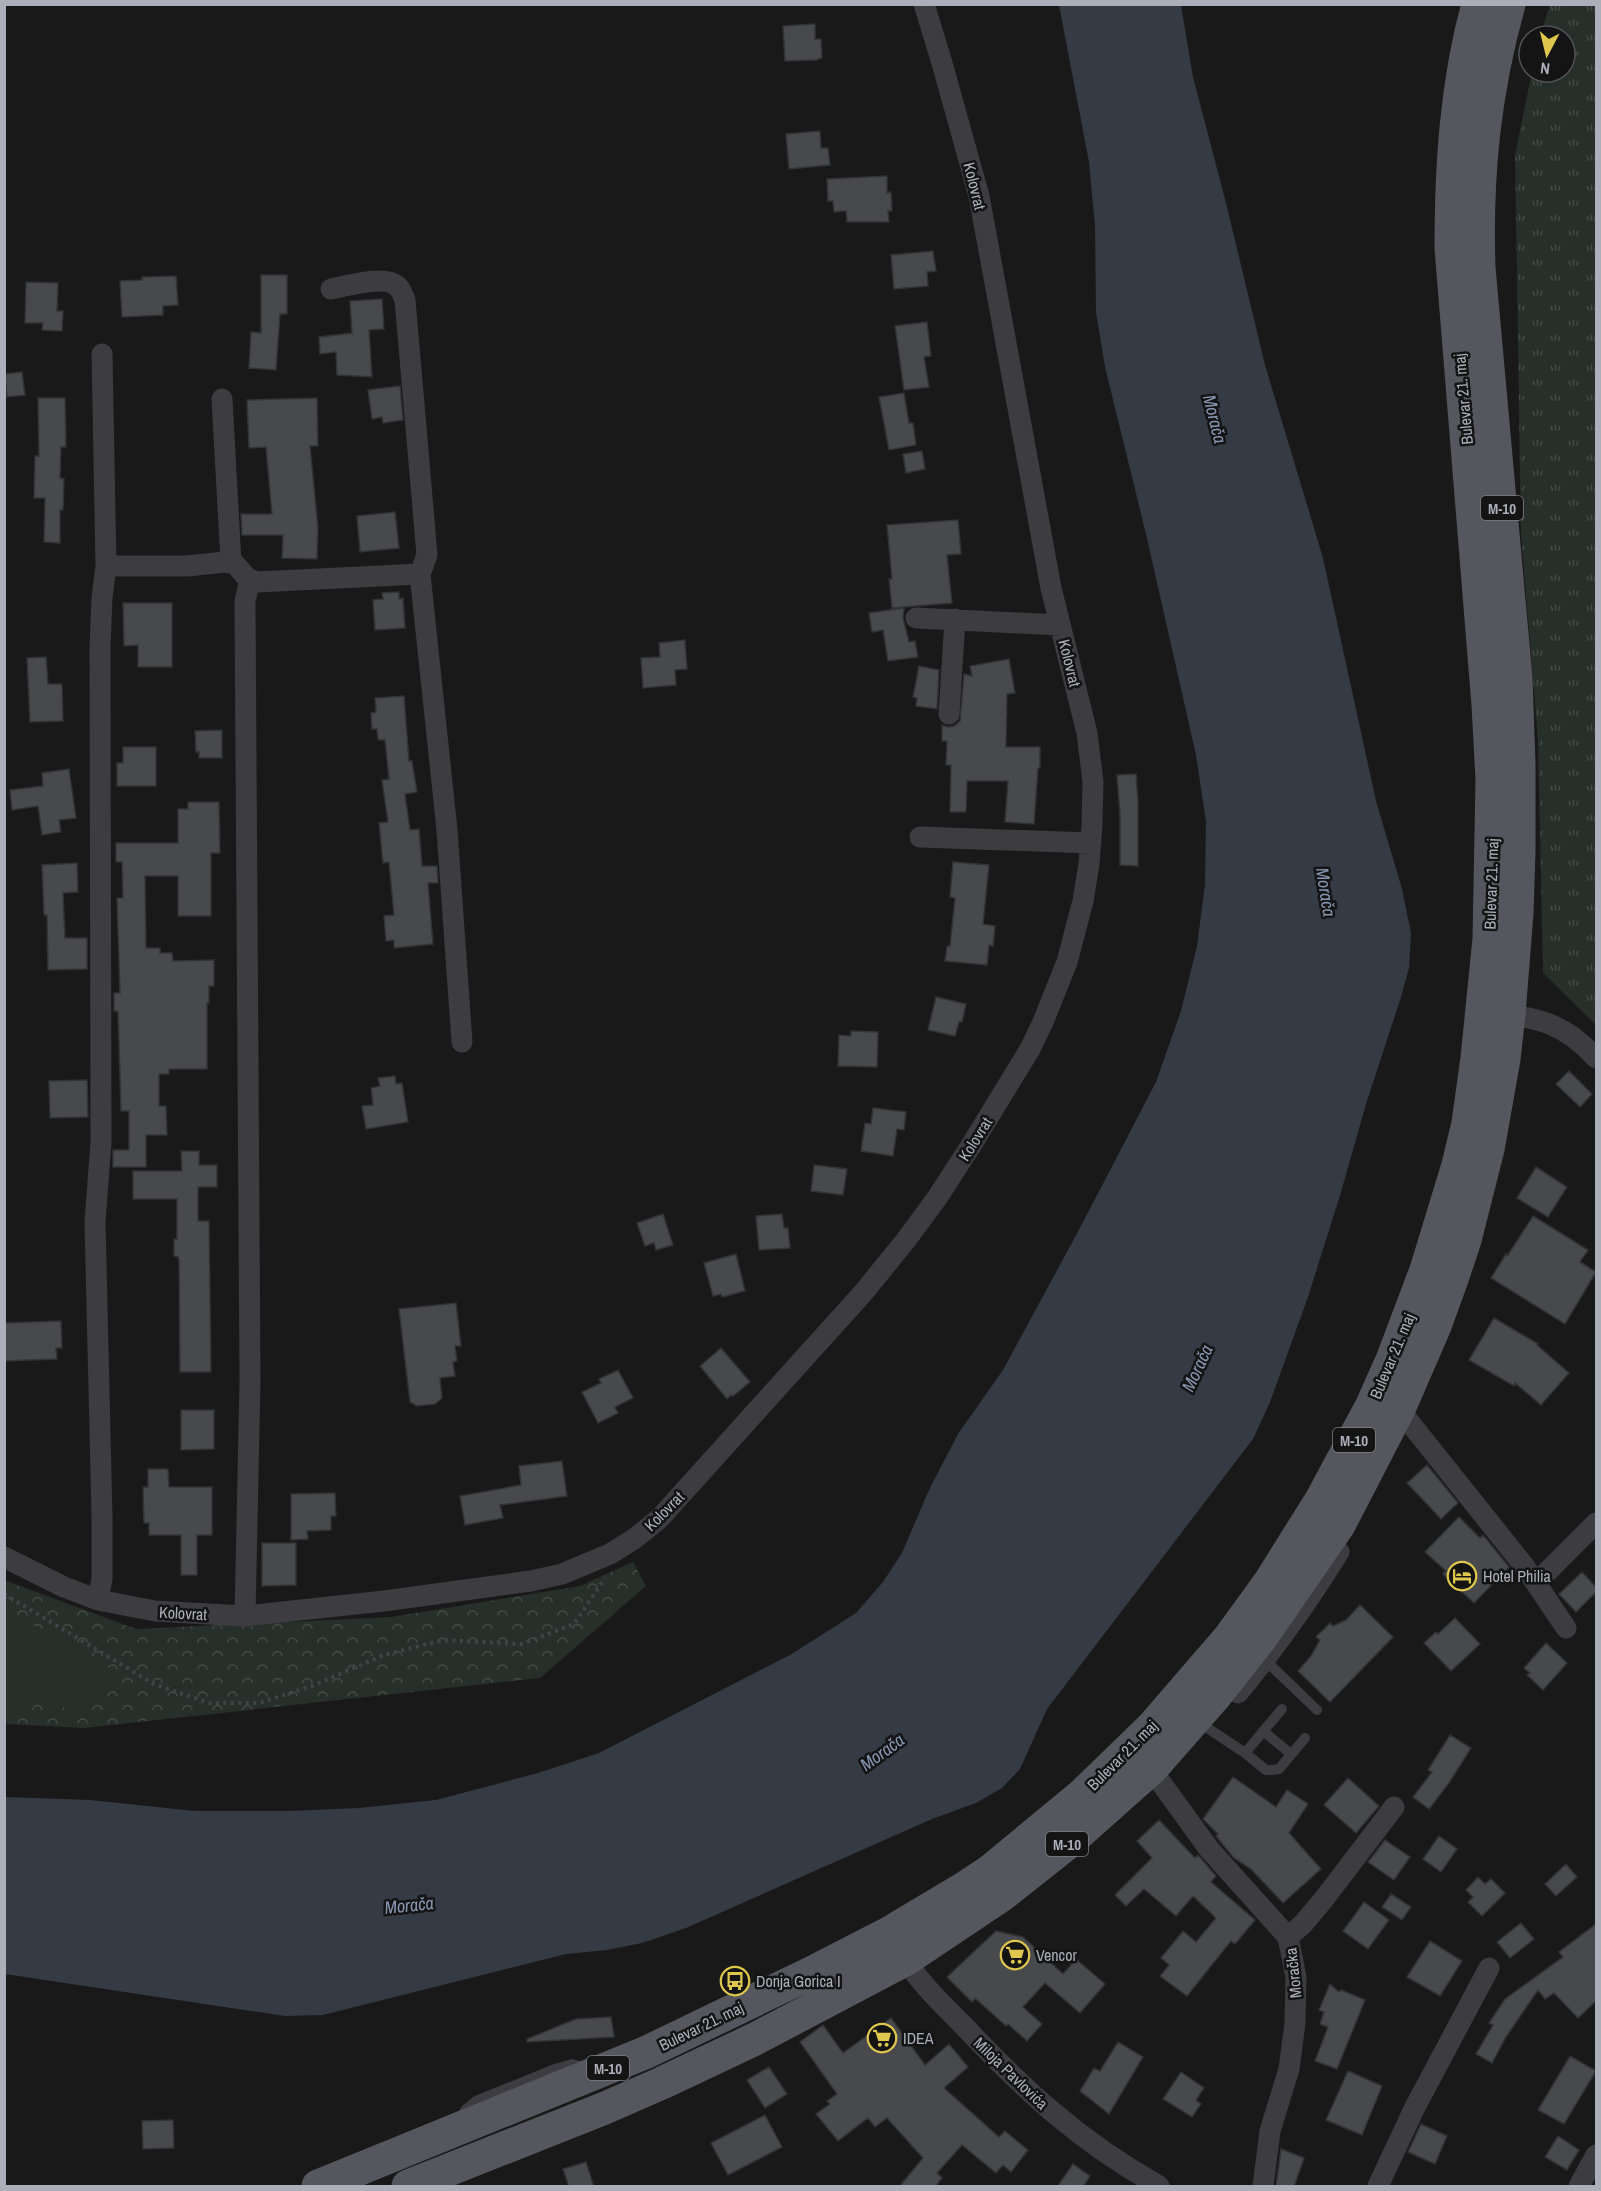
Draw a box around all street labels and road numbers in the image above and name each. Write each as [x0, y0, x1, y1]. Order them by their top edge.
street label: Kolovrat [959, 160, 992, 212]
street label: Bulevar 21. maj [1448, 353, 1478, 445]
road number: M-10 [1481, 496, 1523, 520]
street label: Kolovrat [1054, 637, 1087, 689]
street label: Bulevar 21. maj [1478, 838, 1504, 930]
street label: Kolovrat [953, 1112, 997, 1165]
street label: Bulevar 21. maj [1364, 1310, 1420, 1402]
road number: M-10 [1333, 1428, 1375, 1452]
street label: Kolovrat [639, 1486, 689, 1536]
street label: Kolovrat [158, 1601, 208, 1625]
street label: Bulevar 21. maj [1082, 1715, 1162, 1795]
road number: M-10 [1046, 1832, 1088, 1856]
street label: Moračka [1279, 1946, 1307, 1999]
street label: Bulevar 21. maj [655, 1996, 747, 2056]
street label: Miloja Pavlovića [969, 2032, 1053, 2115]
road number: M-10 [587, 2056, 629, 2080]

